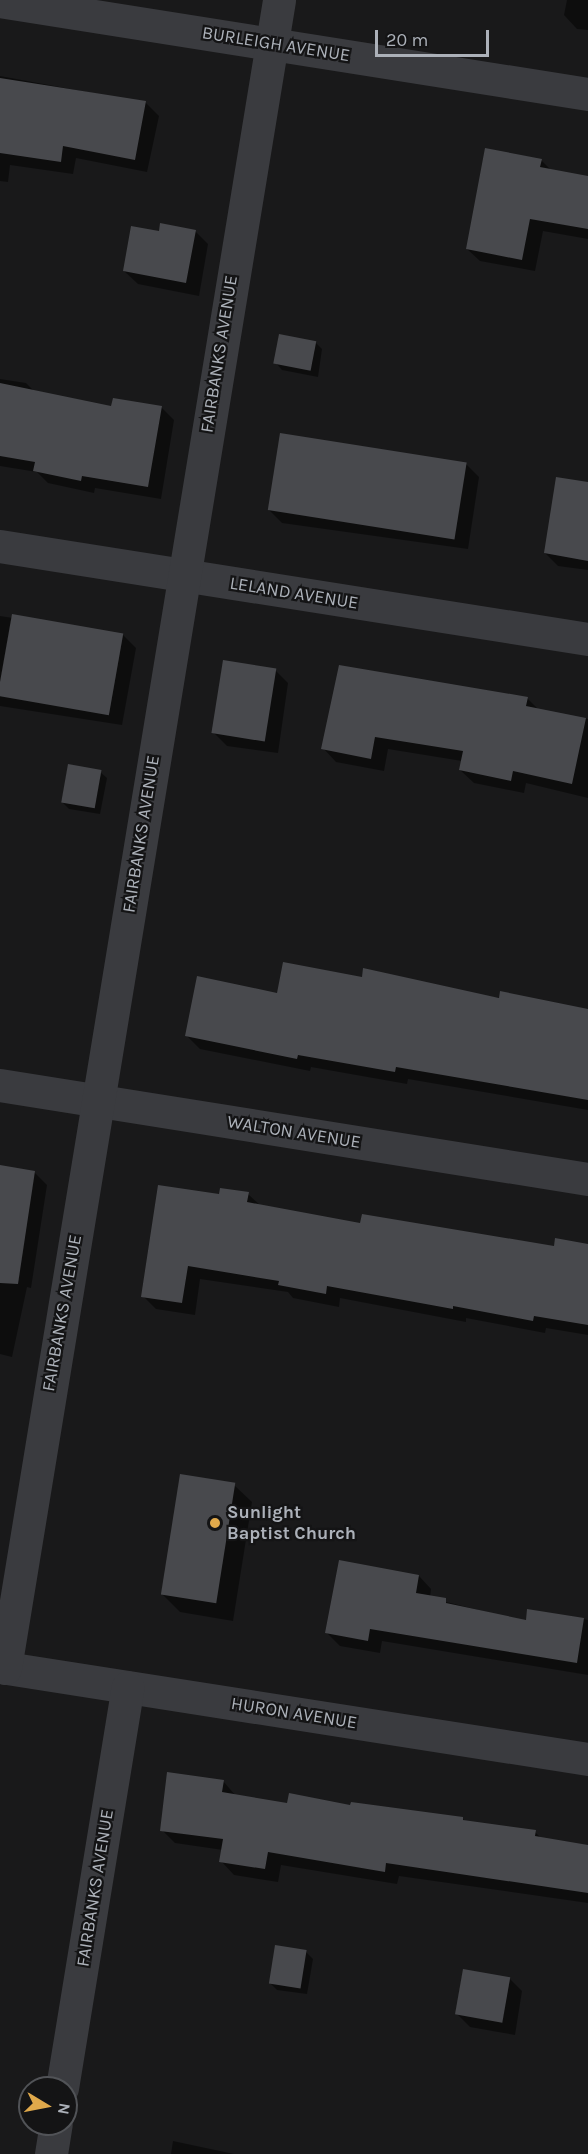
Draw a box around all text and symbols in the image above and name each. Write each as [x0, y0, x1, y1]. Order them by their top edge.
scale bar [378, 18, 492, 56]
street label: BURLEIGH AVENUE [200, 22, 352, 66]
text: 20 m [386, 29, 428, 51]
street label: FAIRBANKS AVENUE [196, 274, 242, 434]
street label: LELAND AVENUE [228, 572, 360, 614]
street label: FAIRBANKS AVENUE [118, 754, 164, 914]
street label: WALTON AVENUE [226, 1111, 362, 1153]
street label: FAIRBANKS AVENUE [38, 1233, 86, 1393]
place label: Sunlight Baptist Church [227, 1502, 356, 1544]
marker: Sunlight Baptist Church [208, 1516, 222, 1530]
street label: HURON AVENUE [229, 1692, 359, 1734]
street label: FAIRBANKS AVENUE [72, 1808, 118, 1968]
north arrow [18, 2076, 78, 2136]
text: N [54, 2102, 75, 2116]

